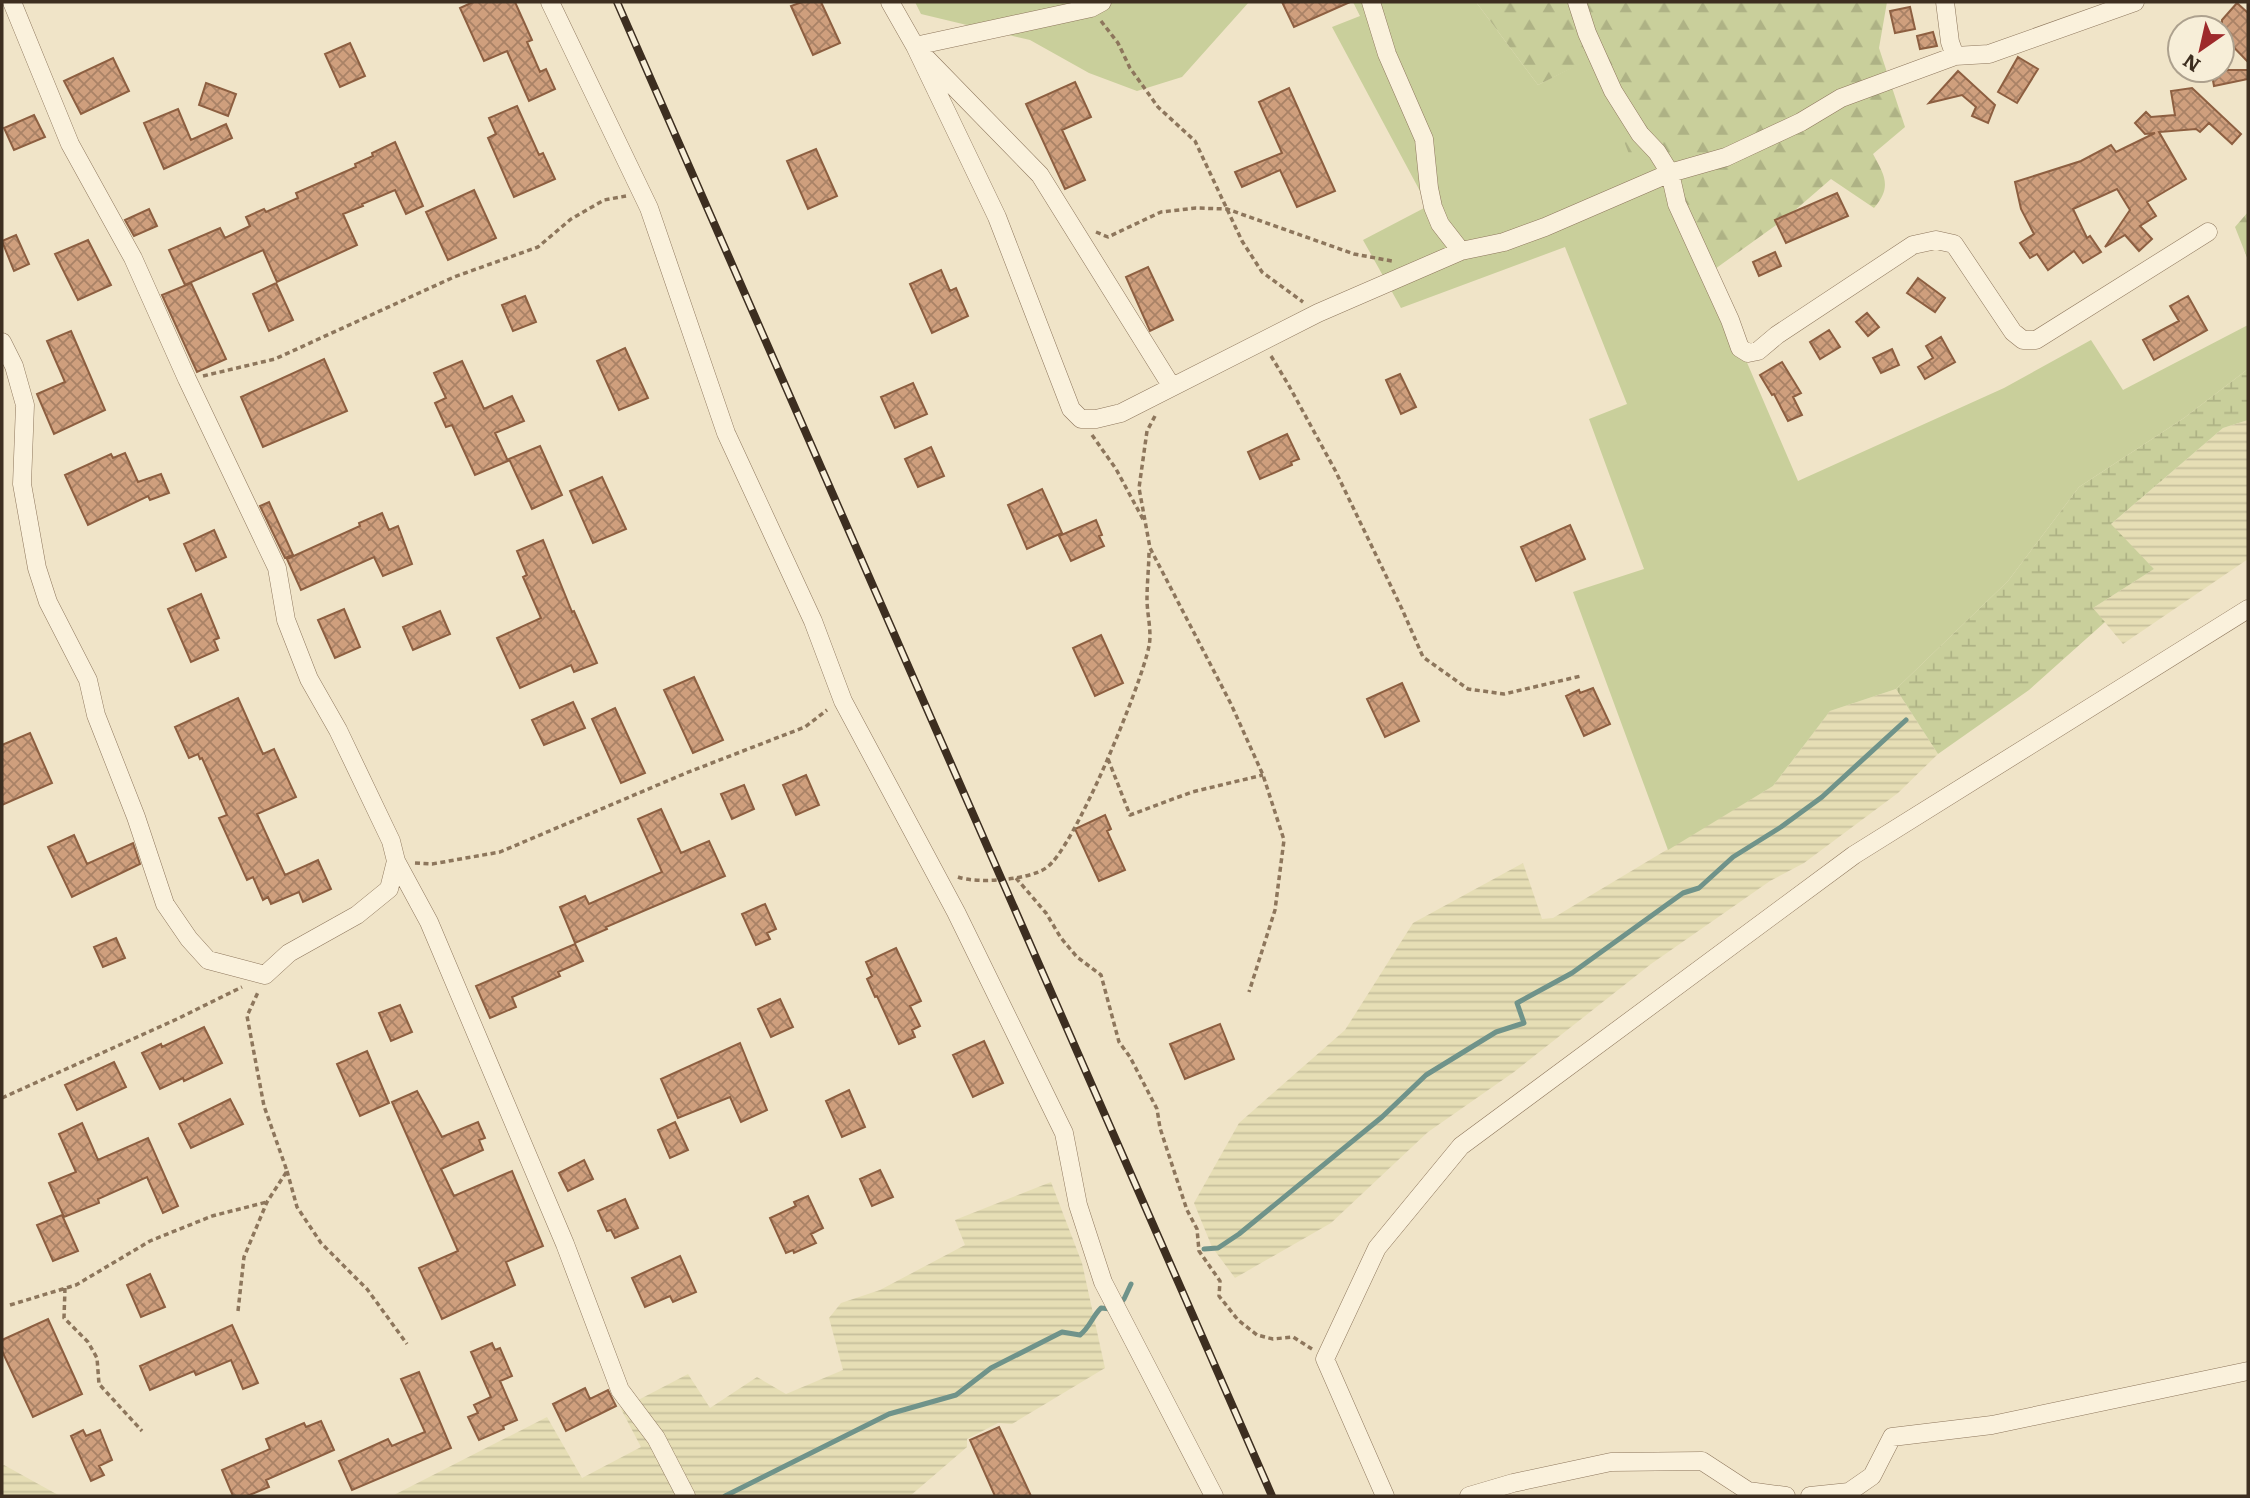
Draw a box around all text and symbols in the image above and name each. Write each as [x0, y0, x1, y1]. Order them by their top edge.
north arrow [2166, 14, 2236, 84]
text: N [2176, 48, 2205, 80]

